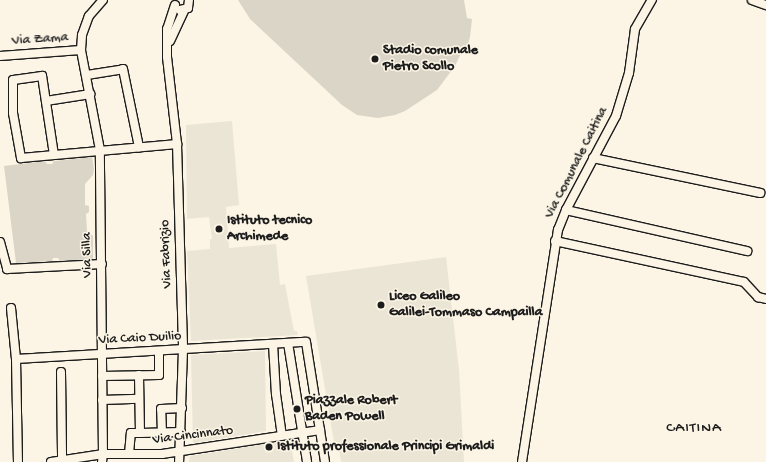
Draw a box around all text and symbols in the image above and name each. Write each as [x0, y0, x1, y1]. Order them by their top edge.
street label: Via Zama [11, 30, 69, 50]
place label: Stadio comunale Pietro Scollo [383, 43, 478, 76]
marker: Stadio comunale Pietro Scollo [370, 54, 380, 64]
street label: Via Comunale Caitina [542, 104, 612, 222]
place label: Istituto tecnico Archimede [227, 213, 312, 246]
street label: Via Fabrizio [157, 219, 177, 289]
marker: Istituto tecnico Archimede [214, 224, 224, 234]
street label: Via Silla [79, 232, 97, 278]
place label: Liceo Galileo Galilei-Tommaso Campailla [389, 289, 542, 322]
marker: Liceo Galileo Galilei-Tommaso Campailla [376, 300, 386, 310]
street label: Via Caio Duilio [98, 328, 182, 350]
place label: Piazzale Robert Baden Powell [305, 393, 397, 426]
marker: Piazzale Robert Baden Powell [292, 404, 302, 414]
district label: CAITINA [666, 420, 722, 438]
street label: Via Cincinnato [152, 423, 234, 449]
place label: Istituto professionale Principi Grimaldi [277, 439, 494, 455]
marker: Istituto professionale Principi Grimaldi [264, 442, 274, 452]

